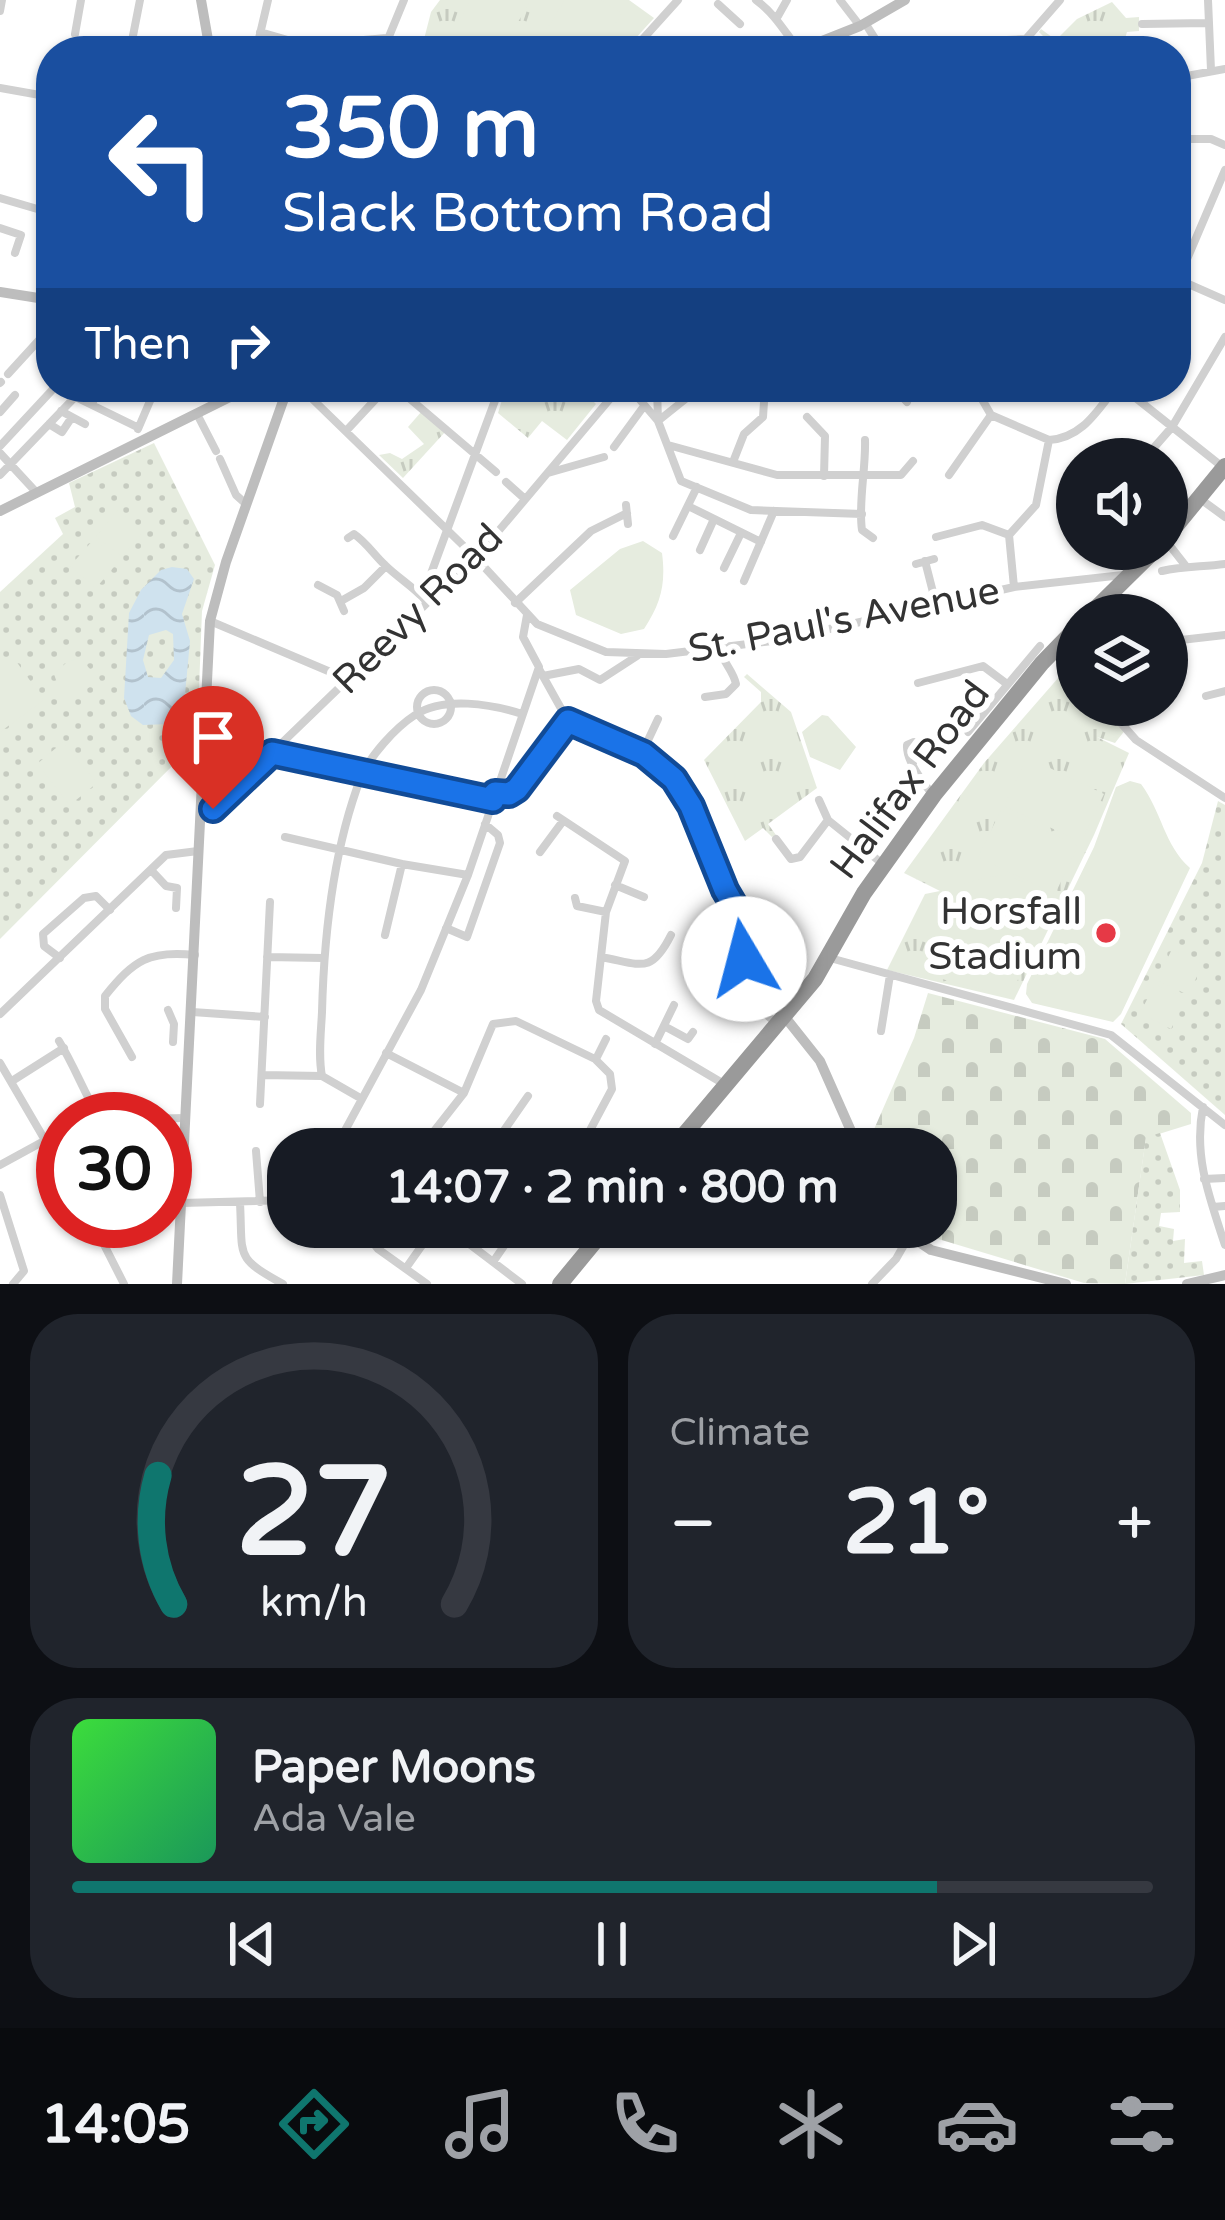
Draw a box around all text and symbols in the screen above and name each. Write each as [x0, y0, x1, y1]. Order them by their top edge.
text: 350 m [282, 79, 539, 180]
icon: left [84, 84, 240, 240]
text: Slack Bottom Road [282, 181, 774, 246]
icon: right [215, 312, 281, 378]
text: Then [84, 318, 191, 372]
map controls [1056, 438, 1188, 726]
button: sound [1056, 438, 1188, 570]
street label: Reevy Road [323, 514, 513, 704]
street label: St. Paul's Avenue [684, 567, 1004, 673]
button: layers [1056, 594, 1188, 726]
street label: Halifax Road [820, 672, 1000, 888]
pin [162, 686, 264, 809]
icon: arrive [180, 704, 246, 770]
place label: Horsfall Stadium [928, 888, 1082, 980]
position arrow [681, 896, 807, 1022]
marker: Horsfall Stadium [1093, 920, 1119, 946]
speed limit sign: 30 [36, 1092, 192, 1248]
text: 14:07 · 2 min · 800 m [386, 1161, 838, 1215]
text: Climate [670, 1409, 810, 1456]
text: 27 [235, 1438, 392, 1589]
text: 21° [843, 1469, 990, 1578]
text: − [670, 1484, 717, 1564]
text: + [1116, 1484, 1153, 1564]
text: km/h [260, 1577, 368, 1628]
text: Paper Moons [252, 1741, 536, 1795]
text: Ada Vale [252, 1795, 416, 1842]
icon: previous [219, 1911, 285, 1977]
icon: pause [579, 1911, 645, 1977]
icon: next [940, 1911, 1006, 1977]
icon: directions [272, 2082, 356, 2166]
icon: music [438, 2082, 522, 2166]
icon: phone [603, 2082, 687, 2166]
icon: climate [769, 2082, 853, 2166]
icon: car [935, 2082, 1019, 2166]
icon: filters [1100, 2082, 1184, 2166]
text: 14:05 [41, 2092, 191, 2157]

